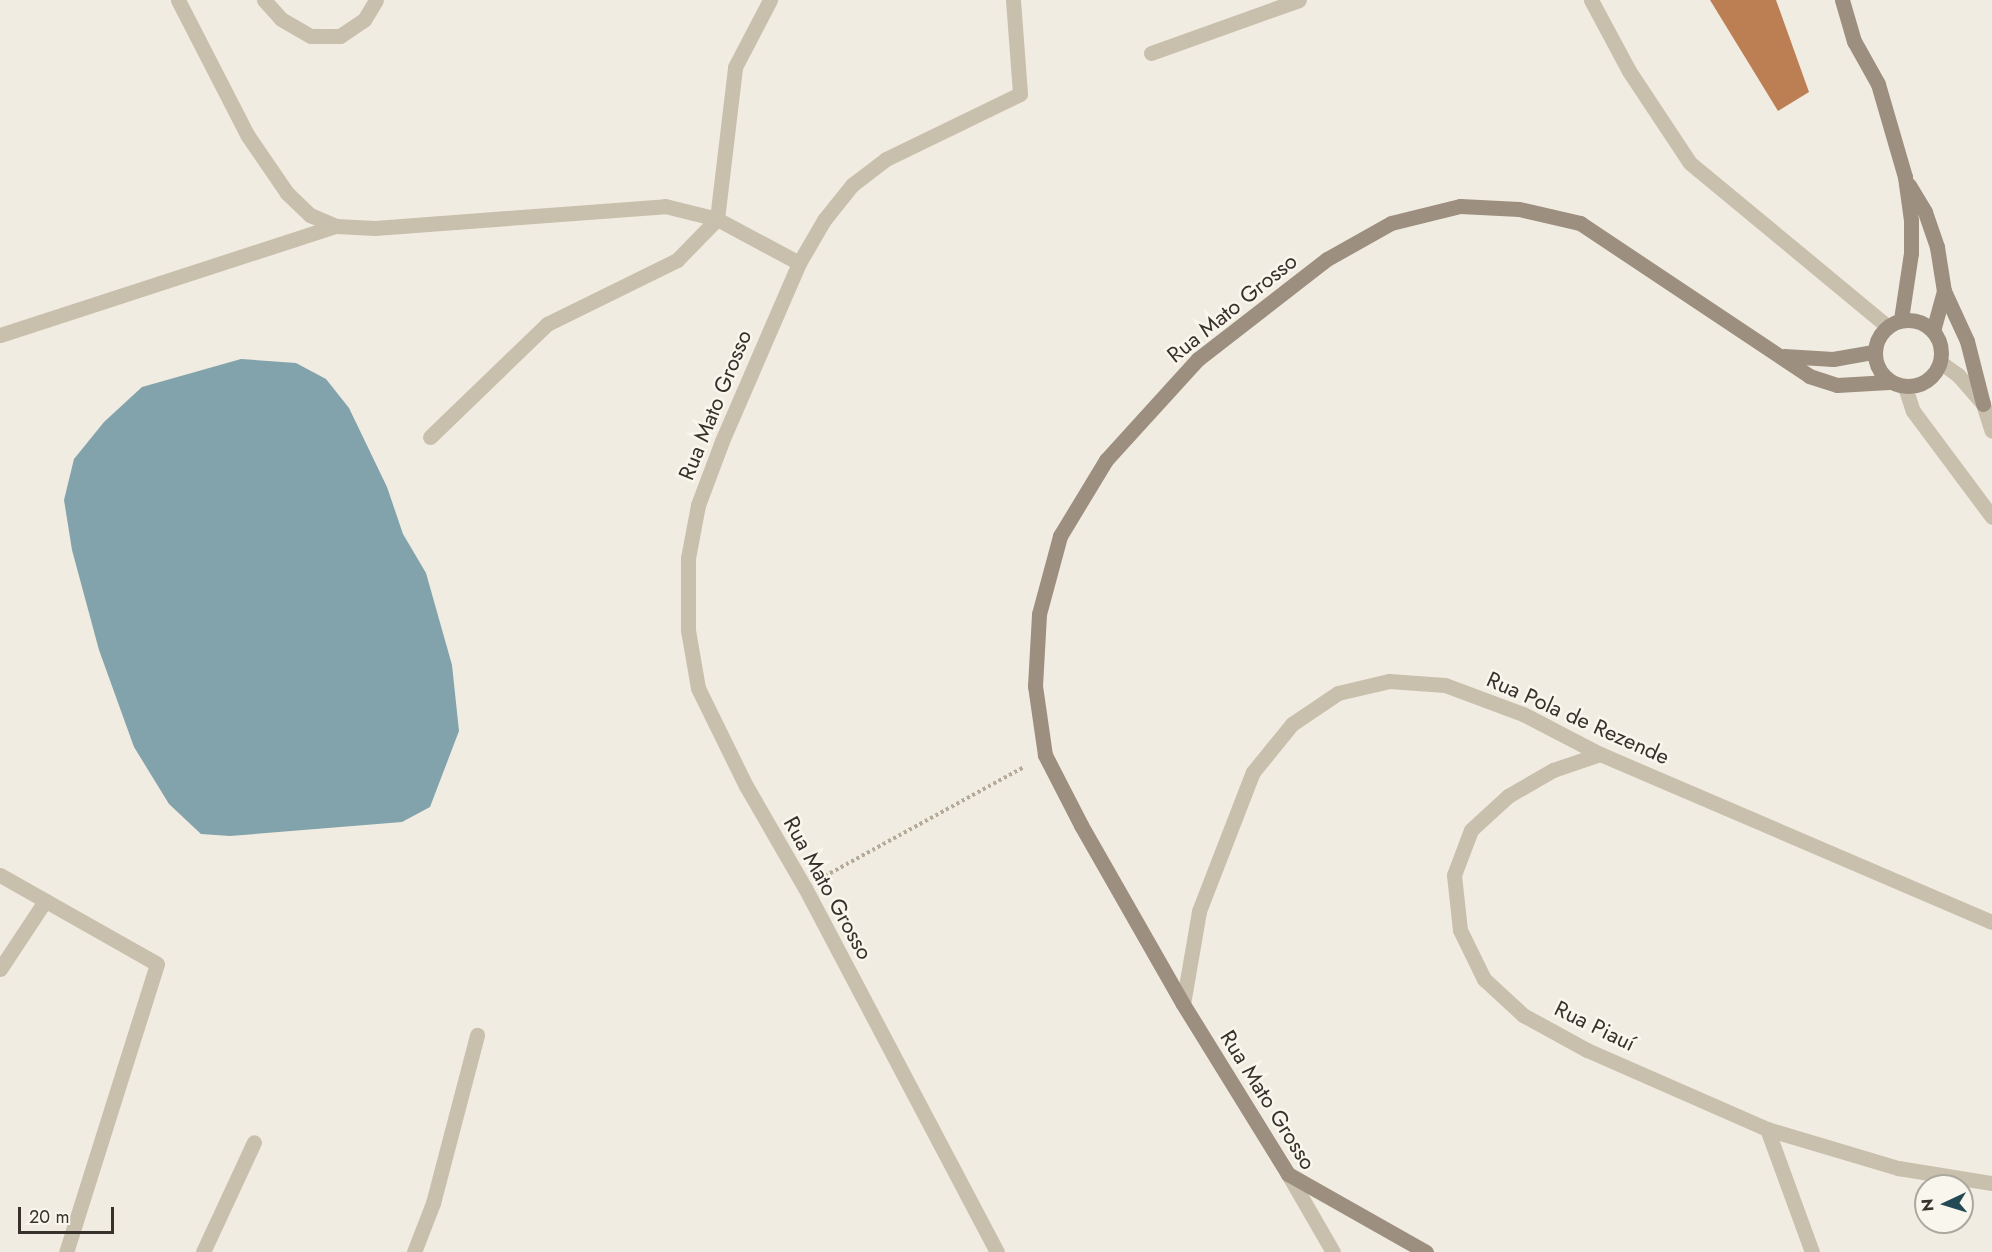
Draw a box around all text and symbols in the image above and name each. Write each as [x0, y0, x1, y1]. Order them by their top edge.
street label: Rua Mato Grosso [1162, 248, 1302, 368]
street label: Rua Mato Grosso [673, 326, 757, 484]
street label: Rua Pola de Rezende [1483, 666, 1673, 770]
street label: Rua Mato Grosso [778, 812, 878, 964]
street label: Rua Piauí [1550, 995, 1640, 1057]
street label: Rua Mato Grosso [1215, 1025, 1321, 1175]
north arrow [1914, 1174, 1974, 1234]
scale bar [21, 1195, 117, 1233]
text: N [1916, 1198, 1939, 1212]
text: 20 m [29, 1204, 69, 1230]

